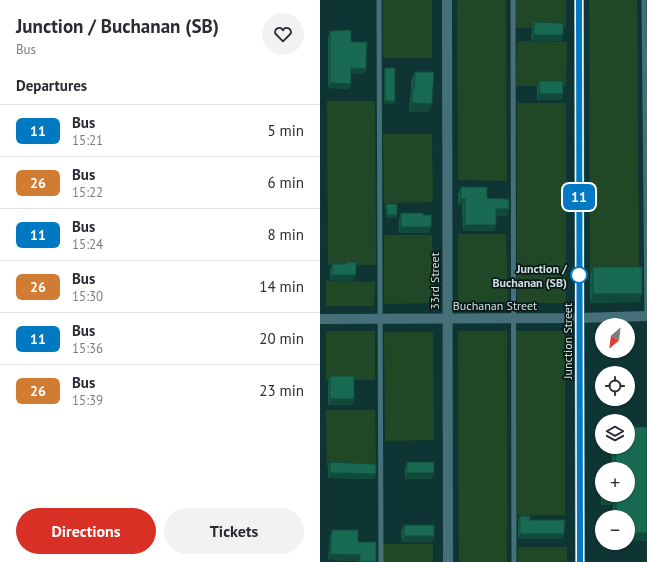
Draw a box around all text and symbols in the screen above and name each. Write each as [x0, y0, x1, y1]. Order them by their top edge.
button: heart [262, 13, 304, 55]
text: Junction / Buchanan (SB) [16, 14, 219, 38]
text: Bus [16, 41, 36, 58]
text: Departures [16, 76, 87, 95]
text: Bus [72, 113, 95, 132]
text: 5 min [267, 121, 304, 140]
text: 11 [30, 122, 46, 140]
text: 15:21 [72, 132, 103, 149]
text: Bus [72, 165, 95, 184]
text: 6 min [267, 173, 304, 192]
text: 26 [30, 174, 46, 192]
text: 15:22 [72, 184, 103, 201]
line badge: 11 [561, 184, 597, 210]
text: 11 [571, 188, 587, 206]
text: Bus [72, 217, 95, 236]
text: 8 min [267, 225, 304, 244]
text: 11 [30, 226, 46, 244]
text: 15:24 [72, 236, 103, 253]
street label: 33rd Street [427, 252, 442, 310]
place label: Junction / Buchanan (SB) [492, 261, 568, 290]
marker: Junction / Buchanan (SB) [570, 266, 588, 284]
text: Bus [72, 269, 95, 288]
text: 14 min [259, 277, 304, 296]
text: 26 [30, 278, 46, 296]
text: 15:30 [72, 288, 103, 305]
street label: Buchanan Street [453, 298, 537, 313]
street label: Junction Street [560, 303, 575, 380]
north arrow [595, 318, 635, 358]
map controls [595, 318, 635, 550]
text: Bus [72, 321, 95, 340]
text: 20 min [259, 329, 304, 348]
text: 11 [30, 330, 46, 348]
text: 15:36 [72, 340, 103, 357]
button: locate [595, 366, 635, 406]
text: Bus [72, 373, 95, 392]
text: 23 min [259, 381, 304, 400]
text: 26 [30, 382, 46, 400]
text: 15:39 [72, 392, 103, 409]
button: layers [595, 414, 635, 454]
button: + [595, 462, 635, 502]
button: Directions [16, 508, 156, 554]
button: Tickets [164, 508, 304, 554]
button: − [595, 510, 635, 550]

